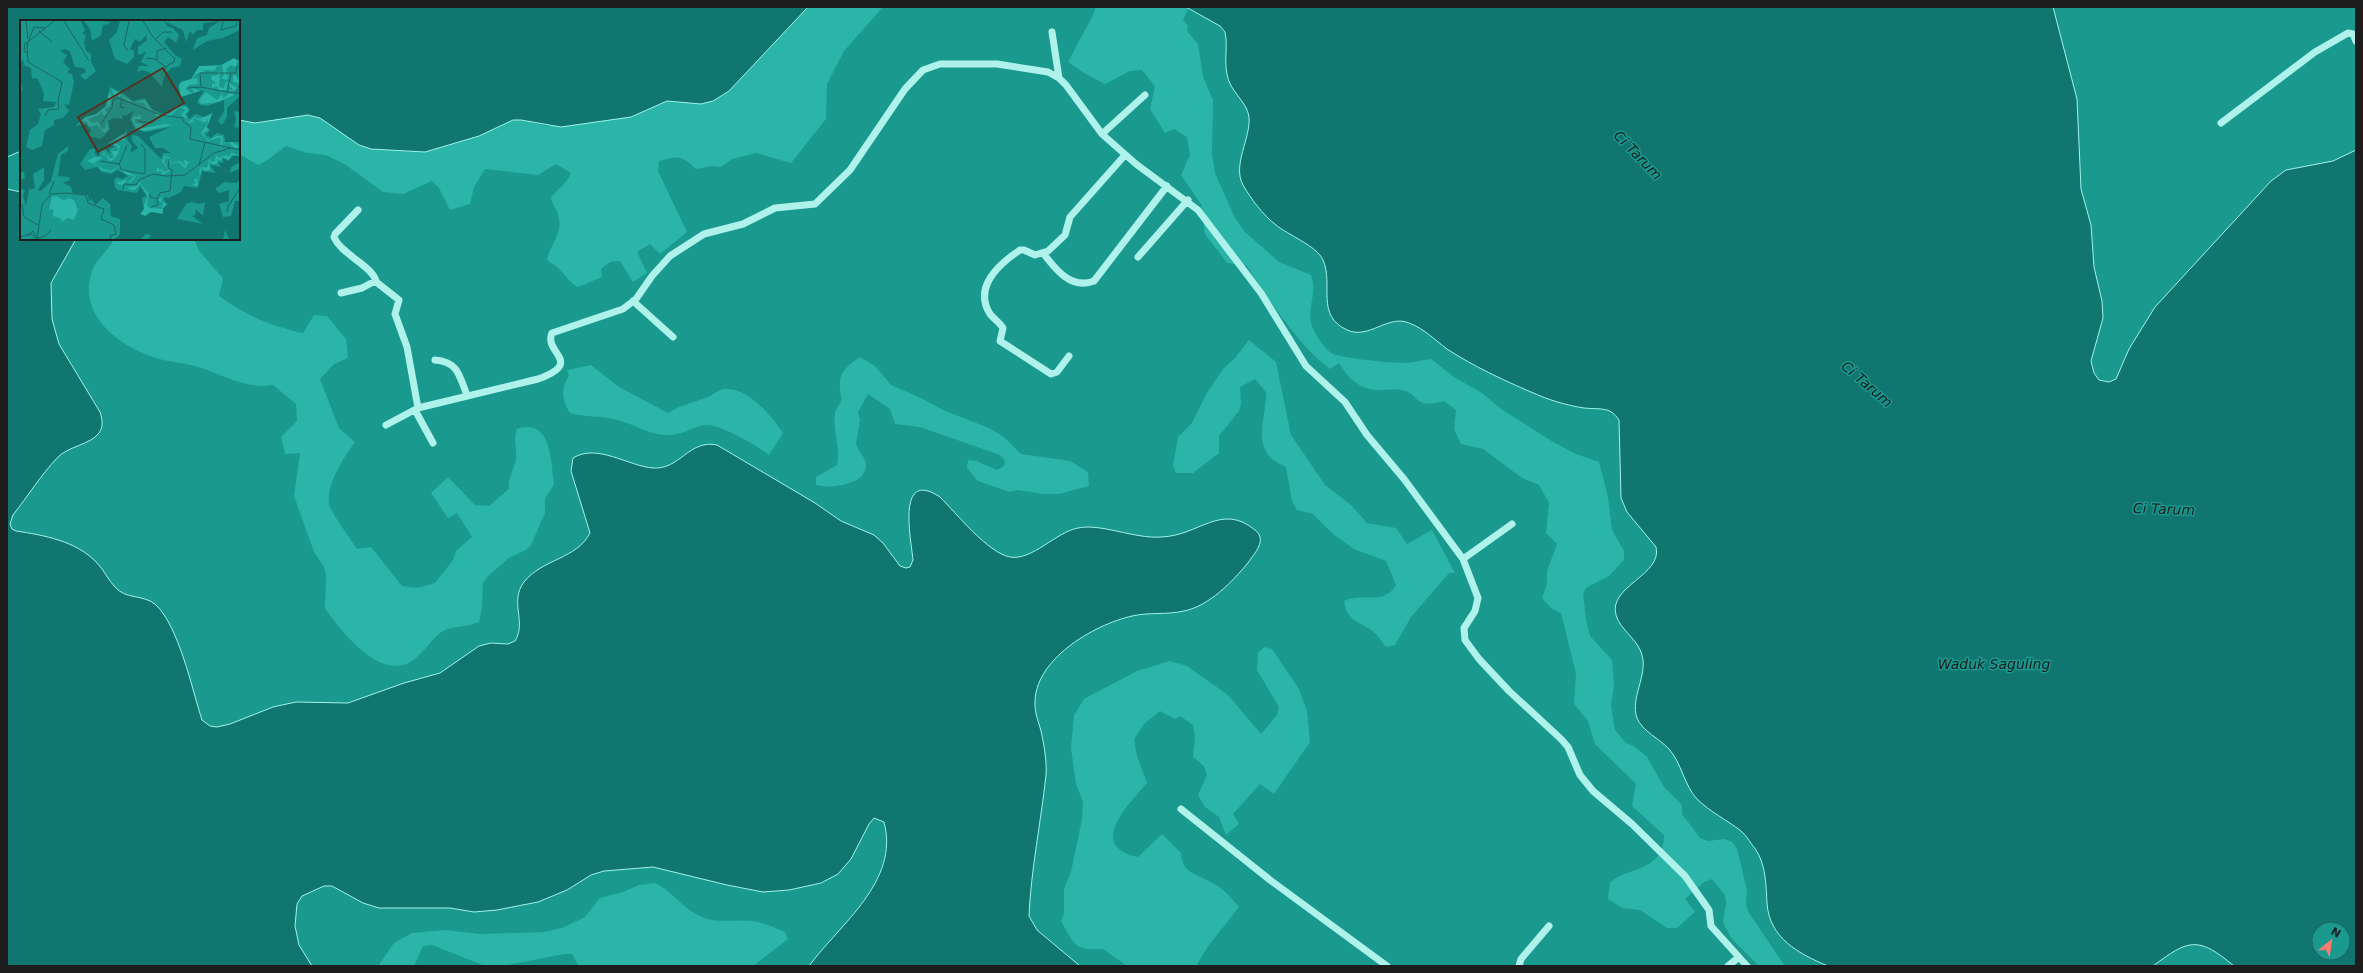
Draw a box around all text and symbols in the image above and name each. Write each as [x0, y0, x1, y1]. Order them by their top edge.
inset map [20, 20, 240, 240]
water label: Ci Tarum [1611, 127, 1665, 183]
water label: Ci Tarum [1838, 358, 1896, 410]
water label: Ci Tarum [2133, 500, 2195, 518]
water label: Waduk Saguling [1938, 656, 2050, 672]
north arrow [2311, 921, 2351, 961]
text: N [2329, 925, 2343, 941]

